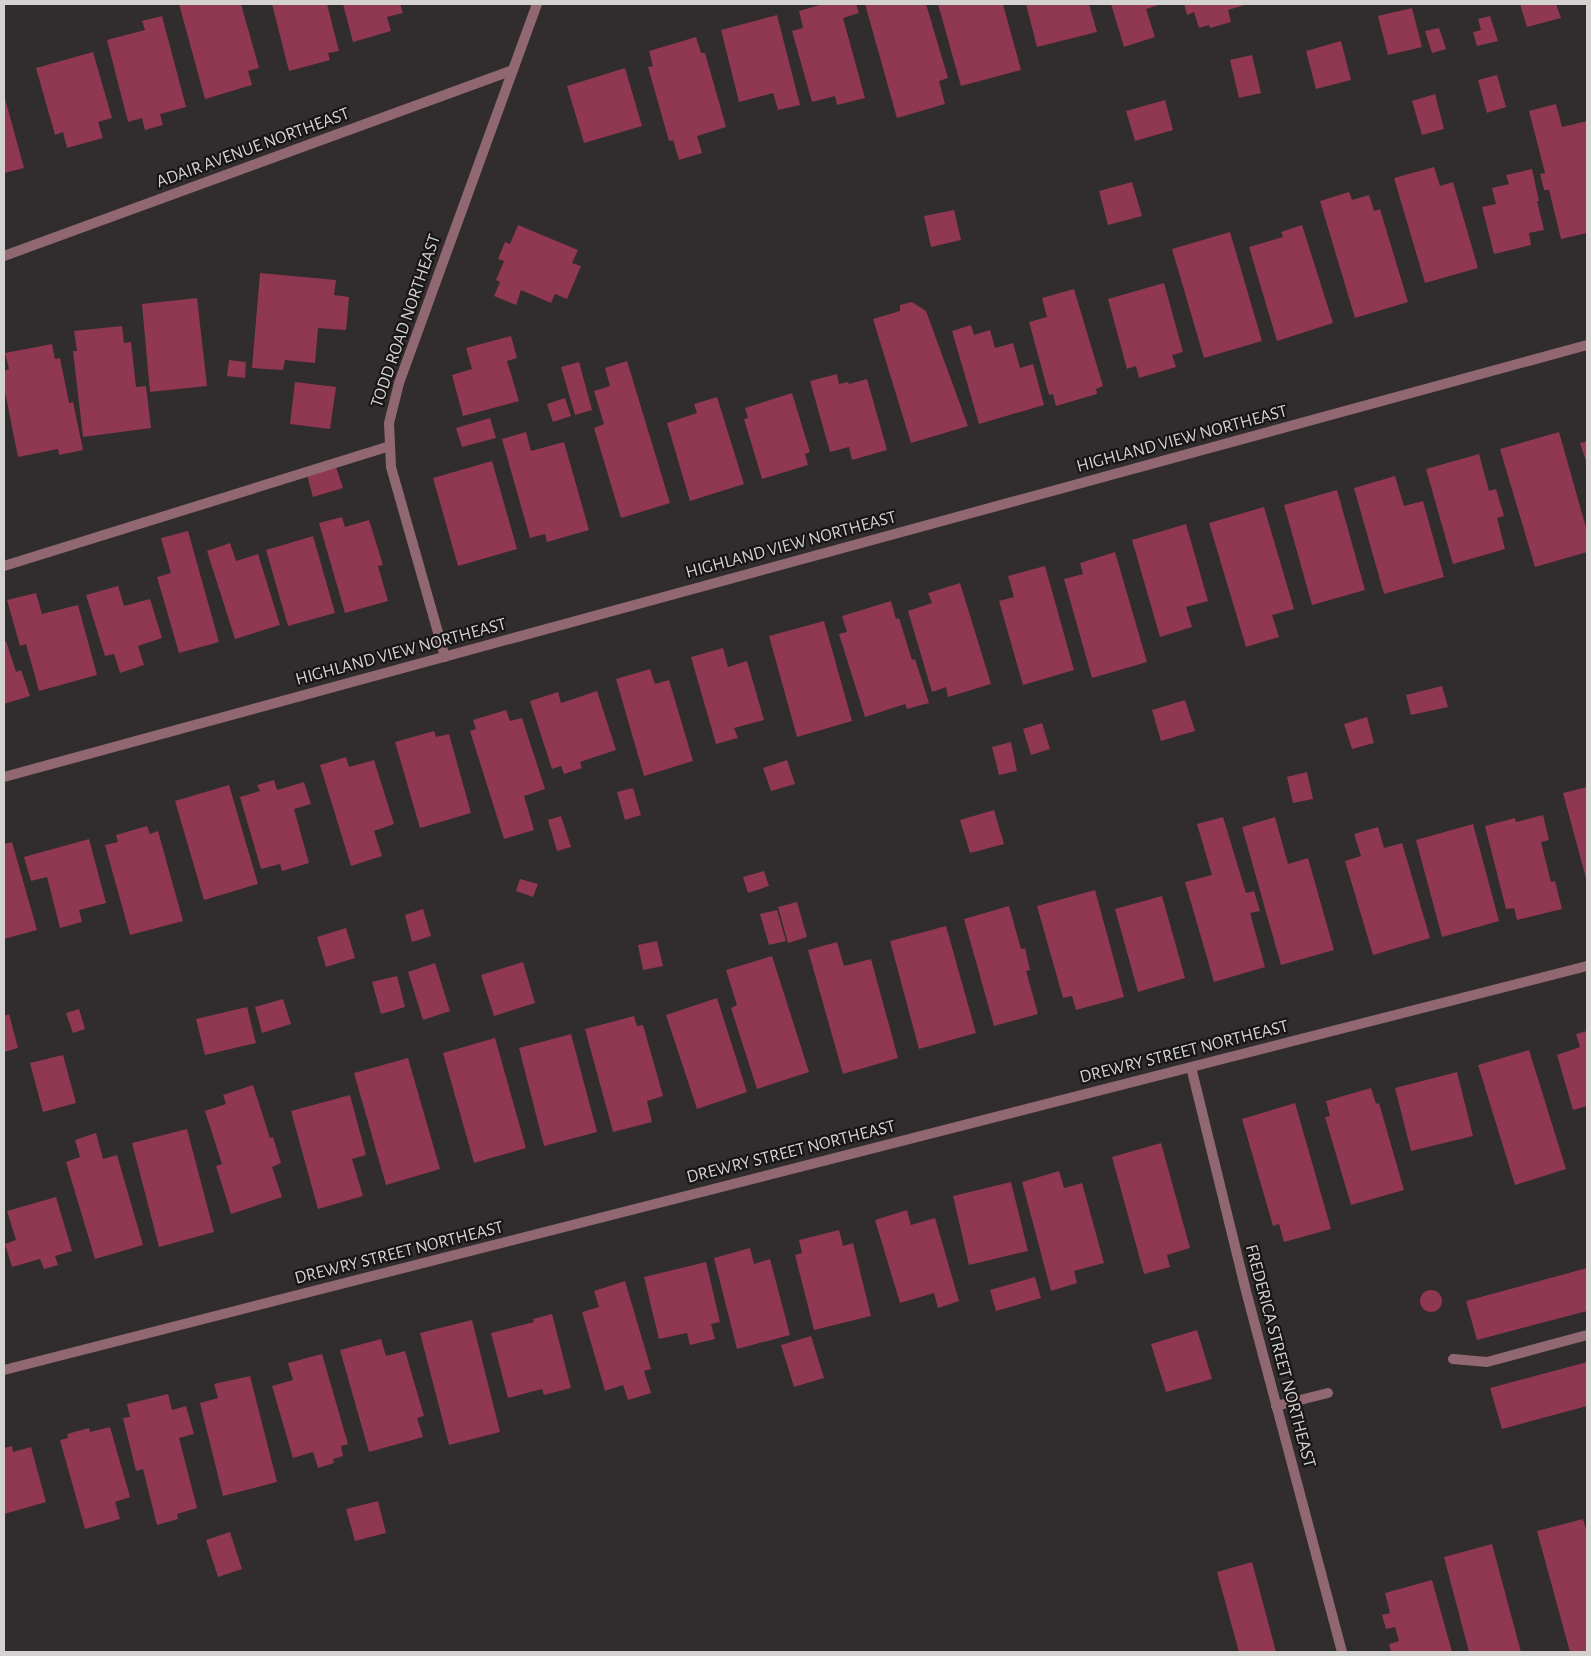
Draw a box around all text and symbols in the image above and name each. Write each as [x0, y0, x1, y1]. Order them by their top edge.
street label: ADAIR AVENUE NORTHEAST [154, 105, 352, 191]
street label: TODD ROAD NORTHEAST [368, 232, 444, 410]
street label: HIGHLAND VIEW NORTHEAST [1075, 402, 1289, 476]
street label: HIGHLAND VIEW NORTHEAST [684, 508, 898, 582]
street label: HIGHLAND VIEW NORTHEAST [294, 615, 508, 689]
street label: DREWRY STREET NORTHEAST [1078, 1017, 1290, 1087]
street label: DREWRY STREET NORTHEAST [685, 1117, 897, 1187]
street label: DREWRY STREET NORTHEAST [293, 1218, 505, 1288]
street label: FREDERICA STREET NORTHEAST [1242, 1243, 1319, 1470]

